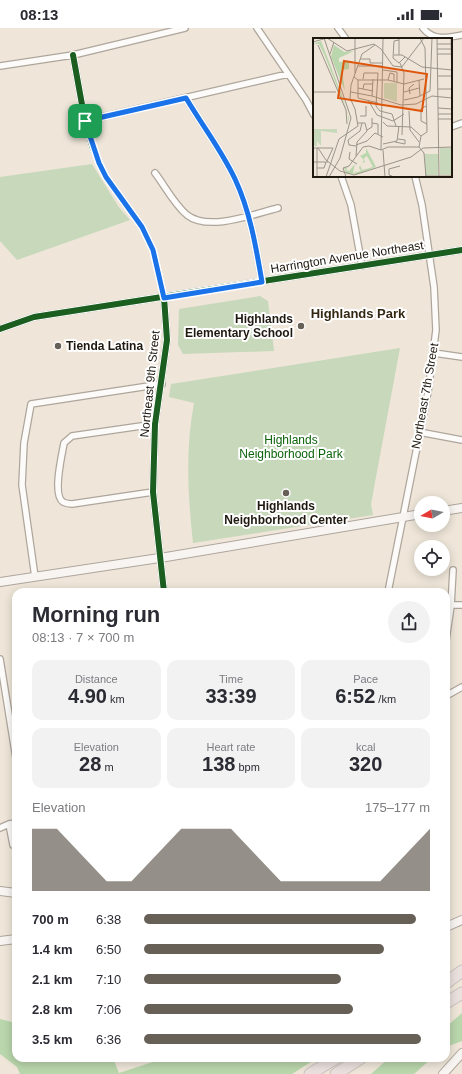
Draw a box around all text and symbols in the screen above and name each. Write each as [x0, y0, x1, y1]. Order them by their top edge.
text: 08:13 [20, 6, 58, 23]
inset map [313, 38, 452, 177]
pin [68, 104, 102, 138]
icon: arrive [74, 110, 96, 132]
street label: Harrington Avenue Northeast [270, 238, 425, 276]
district label: Highlands Park [311, 306, 406, 321]
place label: Highlands Elementary School [185, 312, 293, 340]
marker: Highlands Elementary School [296, 321, 306, 331]
street label: Northeast 9th Street [137, 329, 163, 438]
place label: Tienda Latina [66, 339, 143, 353]
marker: Tienda Latina [53, 341, 63, 351]
street label: Northeast 7th Street [409, 341, 441, 450]
park label: Highlands Neighborhood Park [239, 433, 344, 461]
marker: Highlands Neighborhood Center [281, 488, 291, 498]
north arrow [414, 496, 450, 532]
map controls [414, 496, 450, 576]
place label: Highlands Neighborhood Center [224, 499, 348, 527]
button: locate [414, 540, 450, 576]
button: share [388, 601, 430, 643]
text: Morning run [32, 602, 160, 627]
text: 08:13 · 7 × 700 m [32, 630, 134, 645]
text: Distance [75, 673, 118, 685]
text: Time [219, 673, 243, 685]
text: Pace [353, 673, 378, 685]
text: 4.90 [68, 685, 107, 707]
text: 33:39 [205, 685, 257, 707]
text: 6:52 [335, 685, 375, 707]
text: km [107, 693, 125, 705]
text: /km [375, 693, 396, 705]
text: Elevation [74, 741, 119, 753]
text: Heart rate [207, 741, 255, 753]
text: kcal [356, 741, 375, 753]
text: 28 [79, 753, 101, 775]
text: 138 [202, 753, 235, 775]
text: 320 [349, 753, 382, 775]
text: m [101, 761, 114, 773]
text: bpm [235, 761, 260, 773]
text: Elevation [32, 800, 85, 815]
text: 175–177 m [365, 800, 430, 815]
text: 700 m [32, 912, 69, 927]
text: 6:38 [96, 912, 121, 927]
text: 1.4 km [32, 942, 72, 957]
text: 6:50 [96, 942, 121, 957]
text: 2.1 km [32, 972, 72, 987]
text: 7:10 [96, 972, 121, 987]
text: 2.8 km [32, 1002, 72, 1017]
text: 7:06 [96, 1002, 121, 1017]
text: 3.5 km [32, 1032, 72, 1047]
text: 6:36 [96, 1032, 121, 1047]

